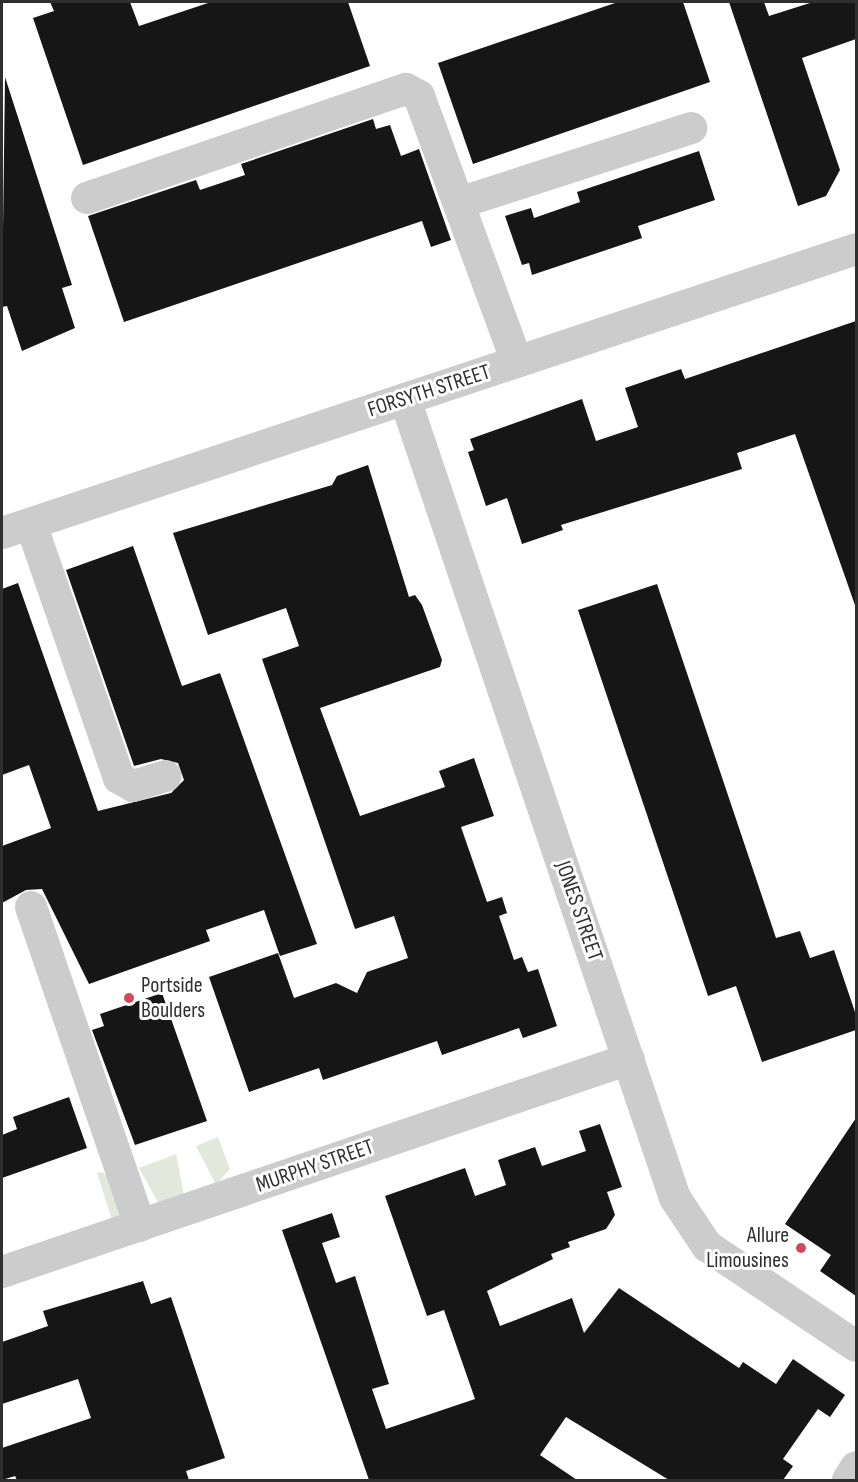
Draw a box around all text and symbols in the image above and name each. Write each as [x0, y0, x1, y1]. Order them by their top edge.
street label: FORSYTH STREET [365, 359, 493, 423]
street label: JONES STREET [550, 858, 608, 964]
place label: Portside Boulders [141, 972, 205, 1023]
marker: Portside Boulders [122, 991, 136, 1005]
street label: MURPHY STREET [253, 1134, 377, 1198]
place label: Allure Limousines [706, 1222, 789, 1274]
marker: Allure Limousines [794, 1241, 808, 1255]

